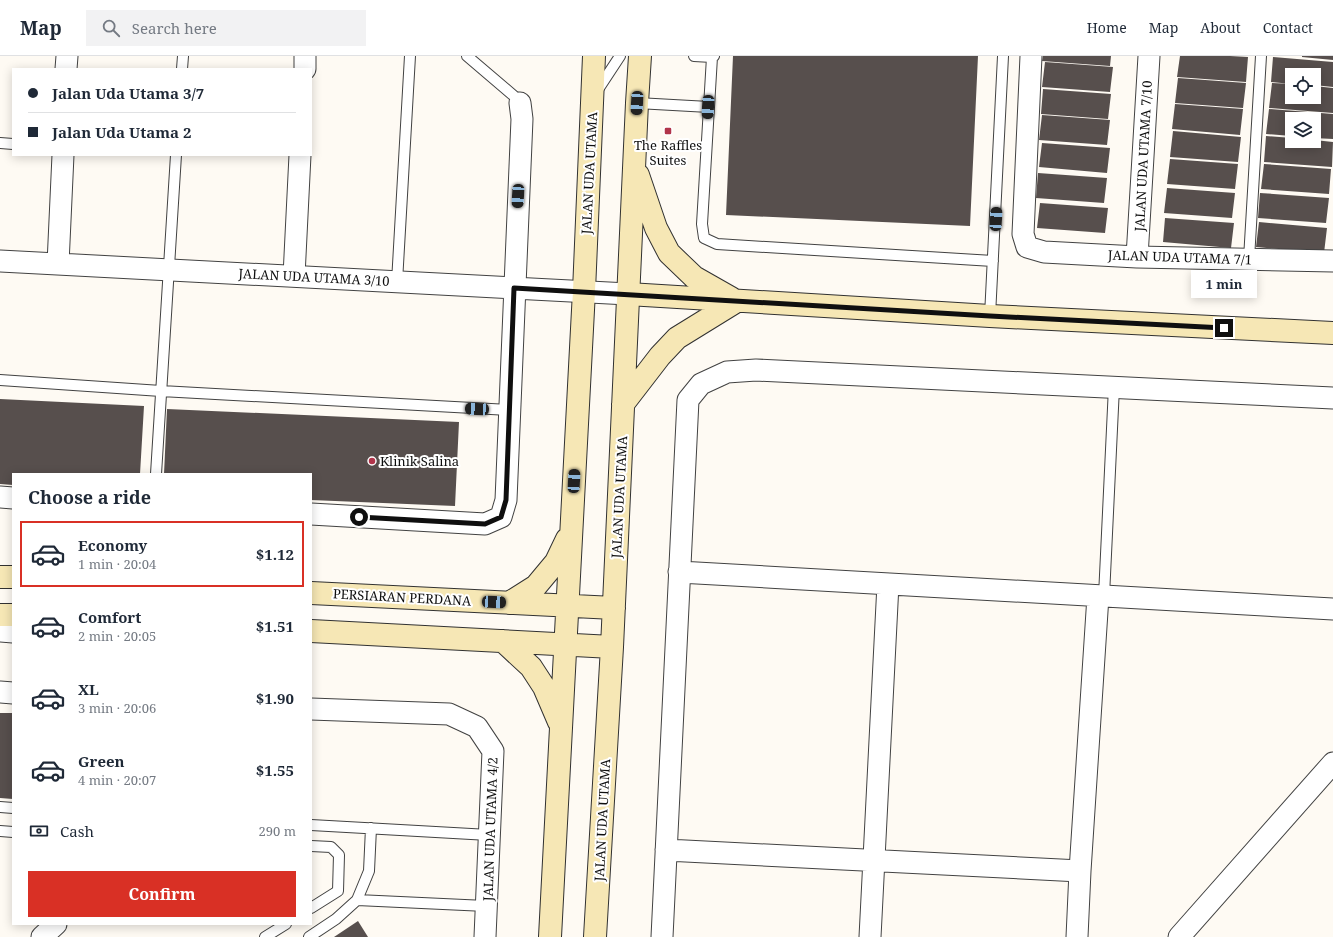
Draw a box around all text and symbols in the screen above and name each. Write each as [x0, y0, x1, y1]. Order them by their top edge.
search box [86, 10, 366, 46]
text: Map [20, 15, 62, 41]
icon: search [100, 17, 122, 39]
text: Search here [132, 18, 217, 38]
text: Home [1087, 18, 1127, 37]
text: Map [1149, 18, 1178, 37]
text: About [1200, 18, 1241, 37]
text: Contact [1263, 18, 1313, 37]
map controls [1285, 68, 1321, 148]
button: locate [1285, 68, 1321, 104]
street label: JALAN UDA UTAMA 7/10 [1130, 80, 1156, 233]
text: Jalan Uda Utama 3/7 [52, 83, 204, 103]
car [630, 91, 644, 115]
car [701, 95, 715, 119]
street label: JALAN UDA UTAMA [577, 111, 601, 236]
button: layers [1285, 112, 1321, 148]
text: Jalan Uda Utama 2 [52, 122, 191, 142]
marker: The Raffles Suites [663, 126, 673, 136]
place label: The Raffles Suites [634, 136, 702, 169]
car [511, 184, 525, 208]
car [989, 207, 1003, 231]
street label: JALAN UDA UTAMA 7/1 [1107, 245, 1252, 269]
street label: JALAN UDA UTAMA 3/10 [237, 264, 390, 290]
callout: 1 min [1191, 270, 1257, 298]
text: 1 min [1206, 275, 1242, 293]
route end [1215, 319, 1233, 337]
car [465, 402, 489, 416]
street label: JALAN UDA UTAMA [607, 435, 631, 560]
place label: Klinik Salina [380, 452, 459, 470]
marker: Klinik Salina [367, 456, 377, 466]
car [567, 469, 581, 493]
text: Choose a ride [28, 485, 151, 509]
route start [350, 508, 368, 526]
text: Economy [78, 535, 147, 555]
icon: car [30, 536, 66, 572]
text: $1.12 [256, 544, 294, 564]
text: 1 min · 20:04 [78, 555, 156, 573]
street label: PERSIARAN PERDANA [332, 584, 472, 610]
car [482, 595, 506, 609]
text: Comfort [78, 607, 141, 627]
icon: car [30, 608, 66, 644]
text: $1.51 [256, 616, 294, 636]
text: 2 min · 20:05 [78, 627, 156, 645]
text: XL [78, 679, 99, 699]
icon: car [30, 680, 66, 716]
text: $1.90 [256, 688, 294, 708]
text: 3 min · 20:06 [78, 699, 156, 717]
text: Green [78, 751, 125, 771]
icon: car [30, 752, 66, 788]
street label: JALAN UDA UTAMA 4/2 [478, 757, 502, 902]
street label: JALAN UDA UTAMA [590, 758, 614, 883]
text: $1.55 [256, 760, 294, 780]
text: 4 min · 20:07 [78, 771, 156, 789]
icon: cash [28, 820, 50, 842]
text: Cash [60, 821, 94, 841]
text: 290 m [259, 822, 296, 840]
button: Confirm [28, 871, 296, 917]

